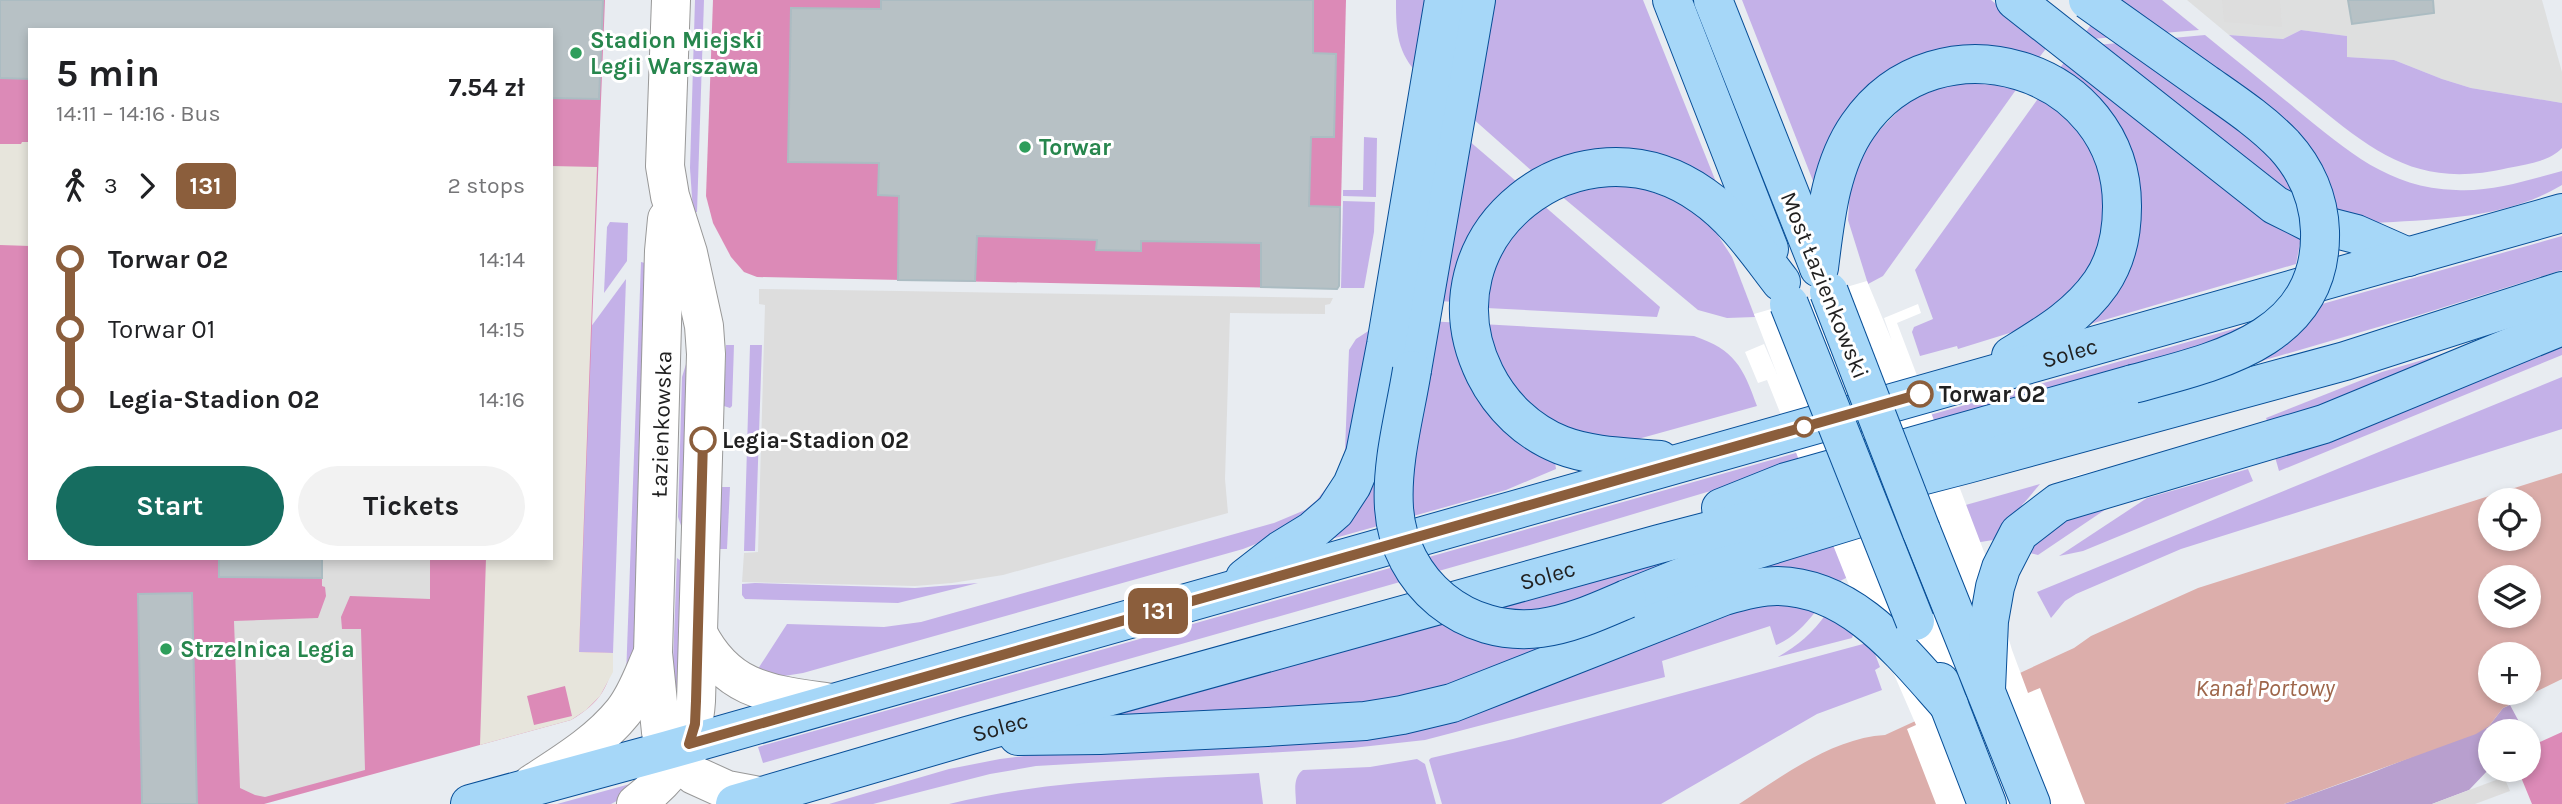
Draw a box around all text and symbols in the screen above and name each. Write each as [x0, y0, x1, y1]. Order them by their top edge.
place label: Stadion Miejski Legii Warszawa [590, 27, 763, 80]
marker: Stadion Miejski Legii Warszawa [568, 45, 584, 61]
text: 5 min [56, 51, 160, 96]
text: 7.54 zł [449, 72, 525, 103]
text: 14:11 – 14:16 · Bus [56, 100, 221, 127]
place label: Torwar [1039, 134, 1111, 161]
marker: Torwar [1017, 139, 1033, 155]
icon: walk [56, 167, 94, 205]
icon: forward [128, 167, 166, 205]
text: 3 [104, 172, 118, 199]
text: 131 [190, 172, 222, 200]
text: 2 stops [447, 172, 525, 199]
street label: Most Łazienkowski [1775, 188, 1874, 383]
text: Torwar 02 [108, 244, 228, 275]
text: 14:14 [479, 246, 525, 273]
text: Torwar 01 [108, 314, 215, 345]
text: 14:15 [479, 316, 525, 343]
street label: Solec [2039, 332, 2101, 374]
street label: Łazienkowska [645, 350, 678, 498]
marker: Torwar 02 [1907, 381, 1933, 407]
place label: Torwar 02 [1939, 381, 2045, 408]
text: Legia-Stadion 02 [108, 384, 319, 415]
text: 14:16 [478, 386, 525, 413]
unlabelled marker [1794, 417, 1814, 437]
marker: Legia-Stadion 02 [690, 427, 716, 453]
place label: Legia-Stadion 02 [722, 427, 909, 454]
button: Start [56, 466, 284, 546]
button: Tickets [298, 466, 525, 546]
map controls [2478, 488, 2541, 782]
button: locate [2478, 488, 2541, 551]
street label: Solec [1517, 555, 1578, 596]
button: layers [2478, 565, 2541, 628]
line badge: 131 [1118, 588, 1198, 634]
text: 131 [1142, 597, 1174, 625]
place label: Strzelnica Legia [180, 636, 355, 663]
marker: Strzelnica Legia [158, 641, 174, 657]
button: + [2478, 642, 2541, 705]
water label: Kanał Portowy [2195, 674, 2335, 702]
street label: Solec [969, 707, 1031, 748]
button: − [2478, 719, 2541, 782]

